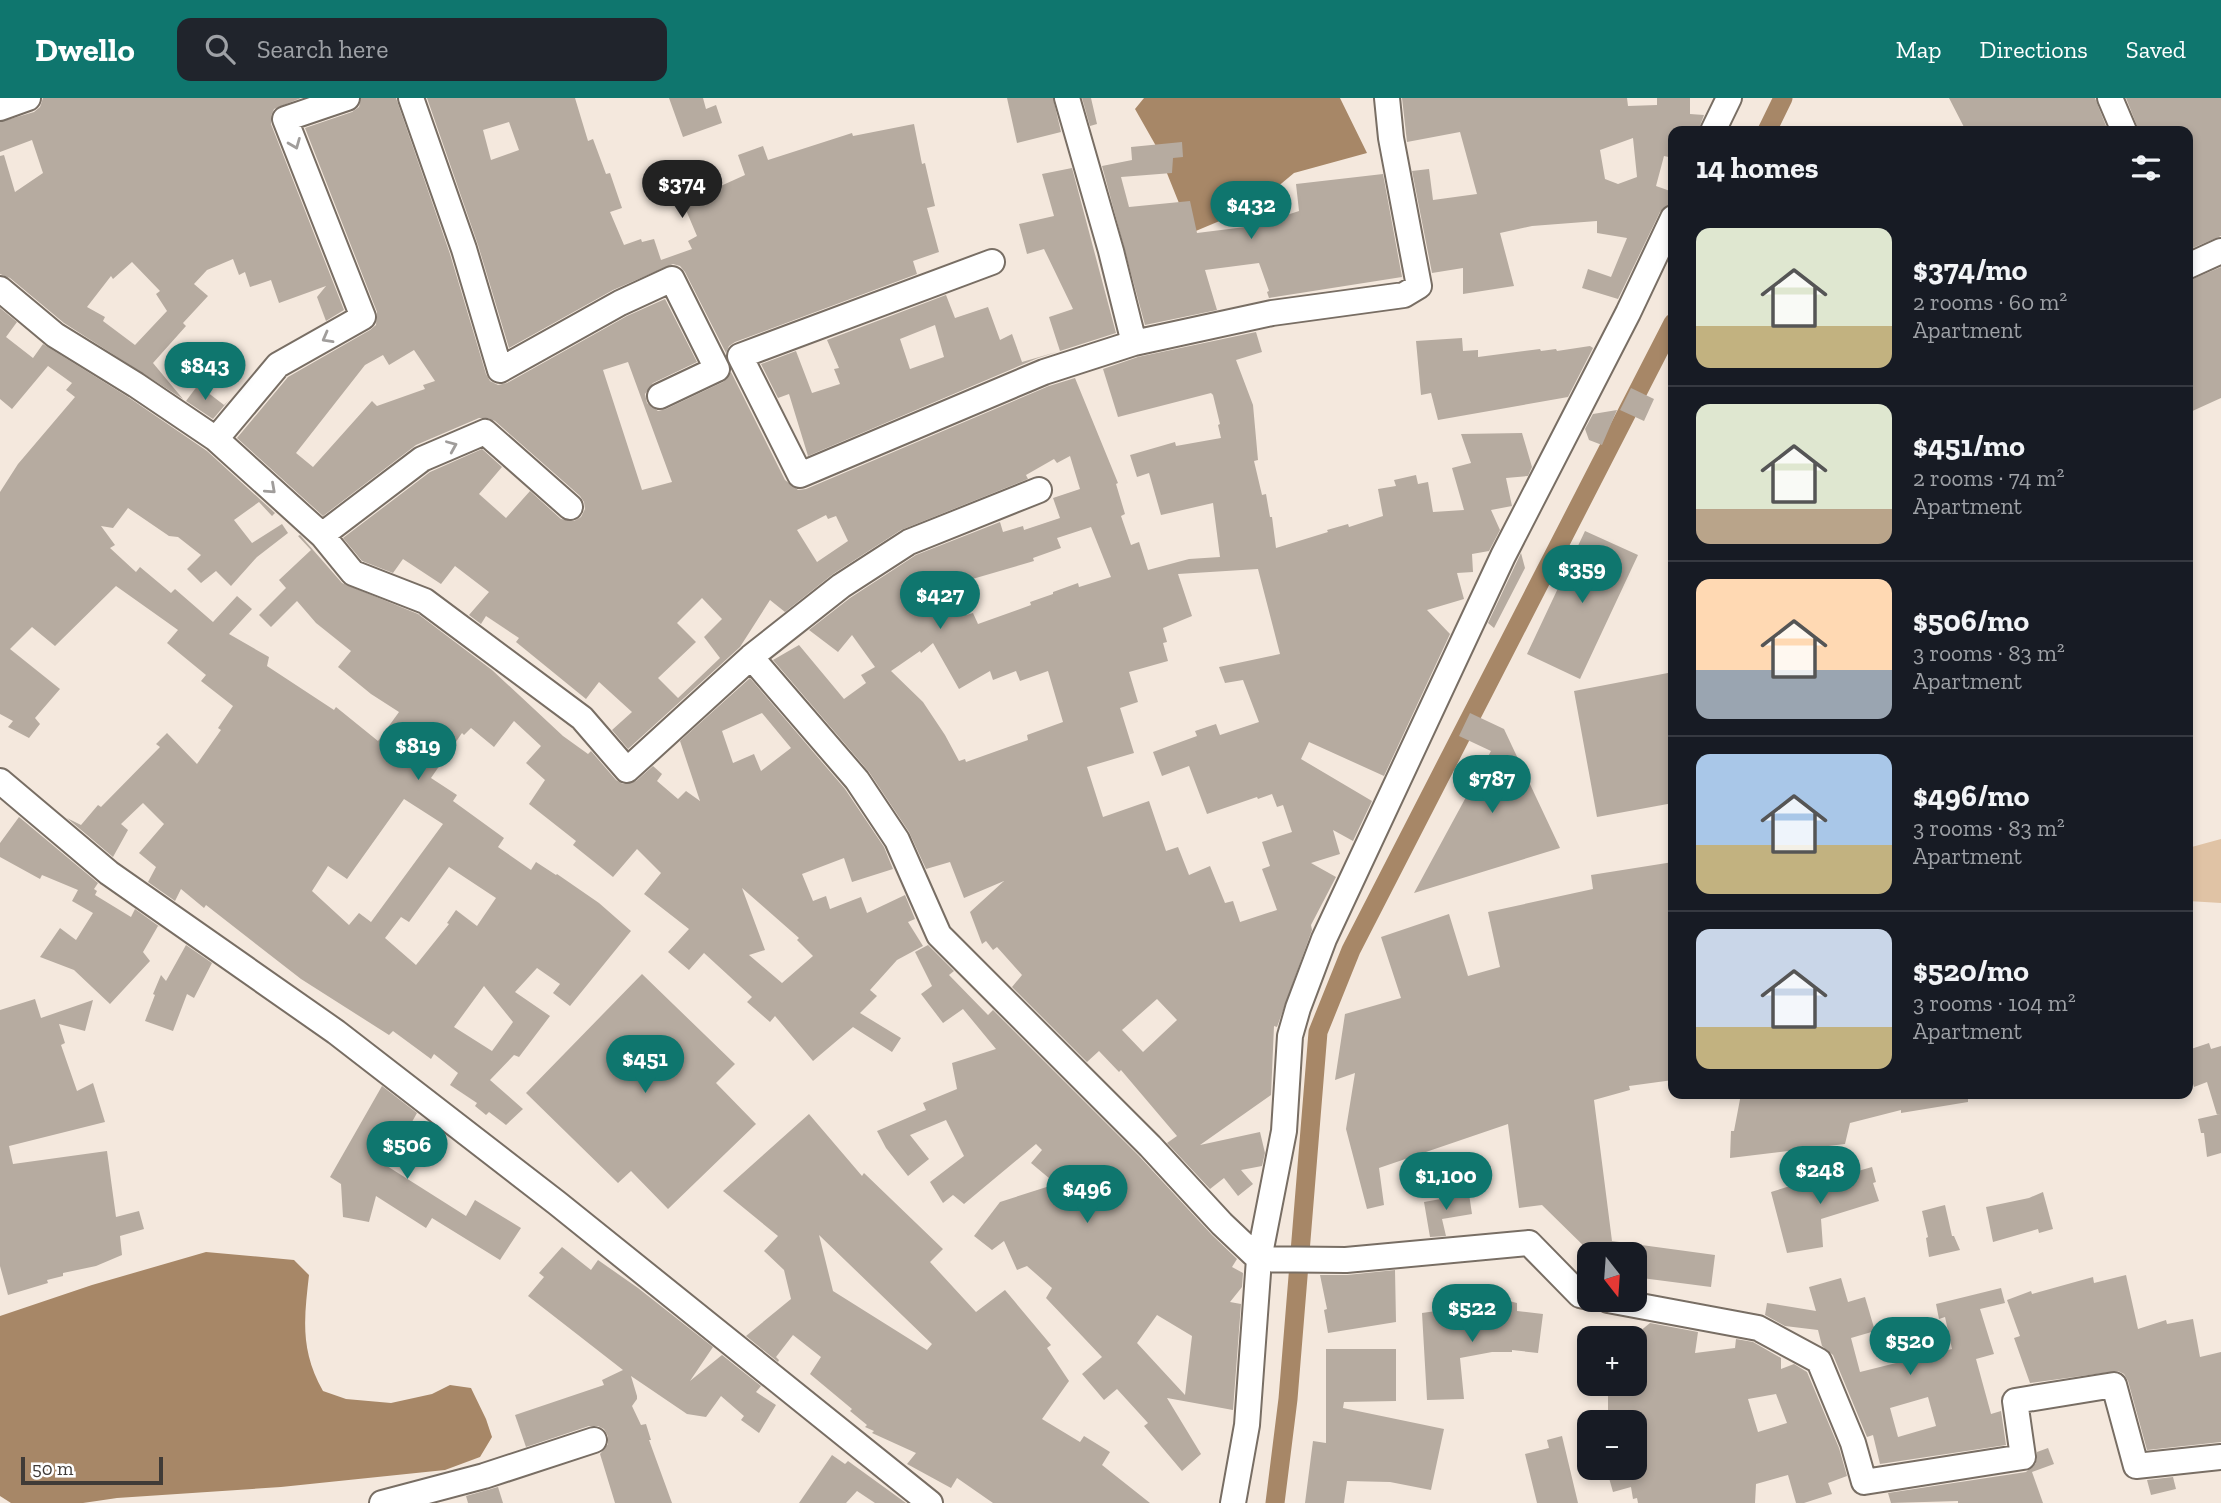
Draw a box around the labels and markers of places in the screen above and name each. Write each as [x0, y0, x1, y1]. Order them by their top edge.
pin: $374 [641, 160, 723, 220]
pin: $432 [1210, 181, 1292, 241]
pin: $843 [164, 342, 246, 402]
pin: $359 [1541, 546, 1623, 605]
pin: $427 [899, 572, 981, 631]
pin: $819 [377, 722, 459, 782]
pin: $787 [1451, 756, 1533, 815]
pin: $451 [604, 1035, 686, 1095]
pin: $506 [366, 1122, 448, 1181]
pin: $248 [1779, 1146, 1861, 1206]
pin: $1,100 [1389, 1152, 1503, 1212]
pin: $496 [1046, 1166, 1128, 1225]
pin: $522 [1431, 1284, 1513, 1344]
pin: $520 [1869, 1318, 1951, 1377]

